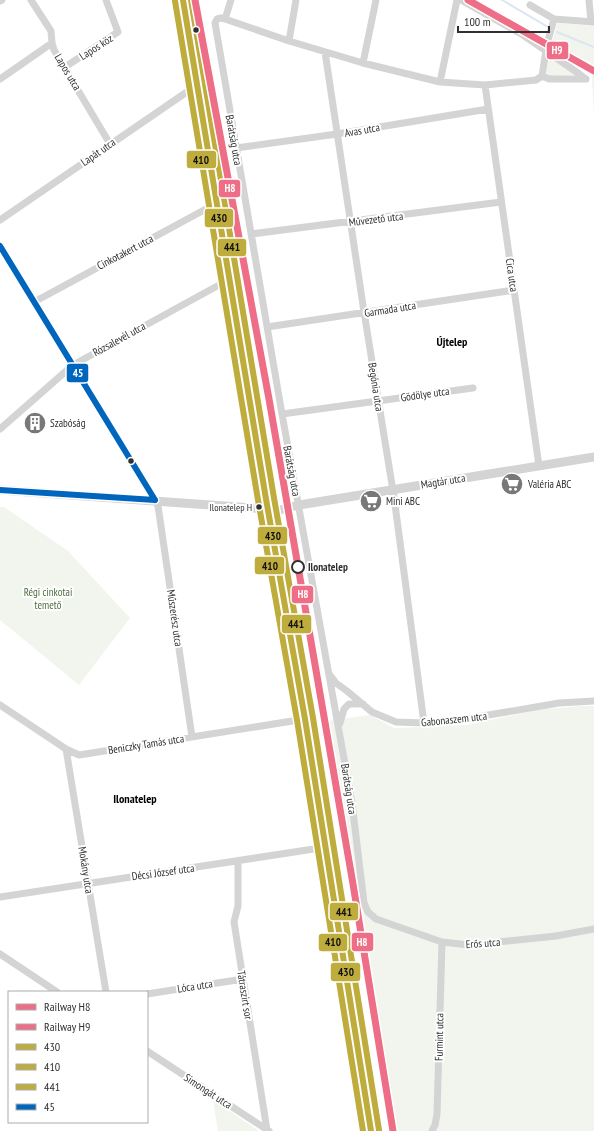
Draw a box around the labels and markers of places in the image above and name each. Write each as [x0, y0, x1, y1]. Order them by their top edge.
unlabelled marker [191, 25, 201, 35]
building icon: Szabóság [22, 410, 48, 436]
place label: Szabóság [50, 416, 86, 430]
unlabelled marker [126, 456, 136, 466]
supermarket icon: Valéria ABC [499, 471, 525, 497]
place label: Valéria ABC [527, 477, 571, 491]
supermarket icon: Mini ABC [358, 488, 384, 514]
place label: Mini ABC [386, 494, 420, 508]
place label: Ilonatelep H [210, 501, 252, 514]
marker: Ilonatelep H [254, 502, 264, 512]
marker: Ilonatelep [291, 560, 305, 574]
place label: Ilonatelep [308, 560, 348, 574]

